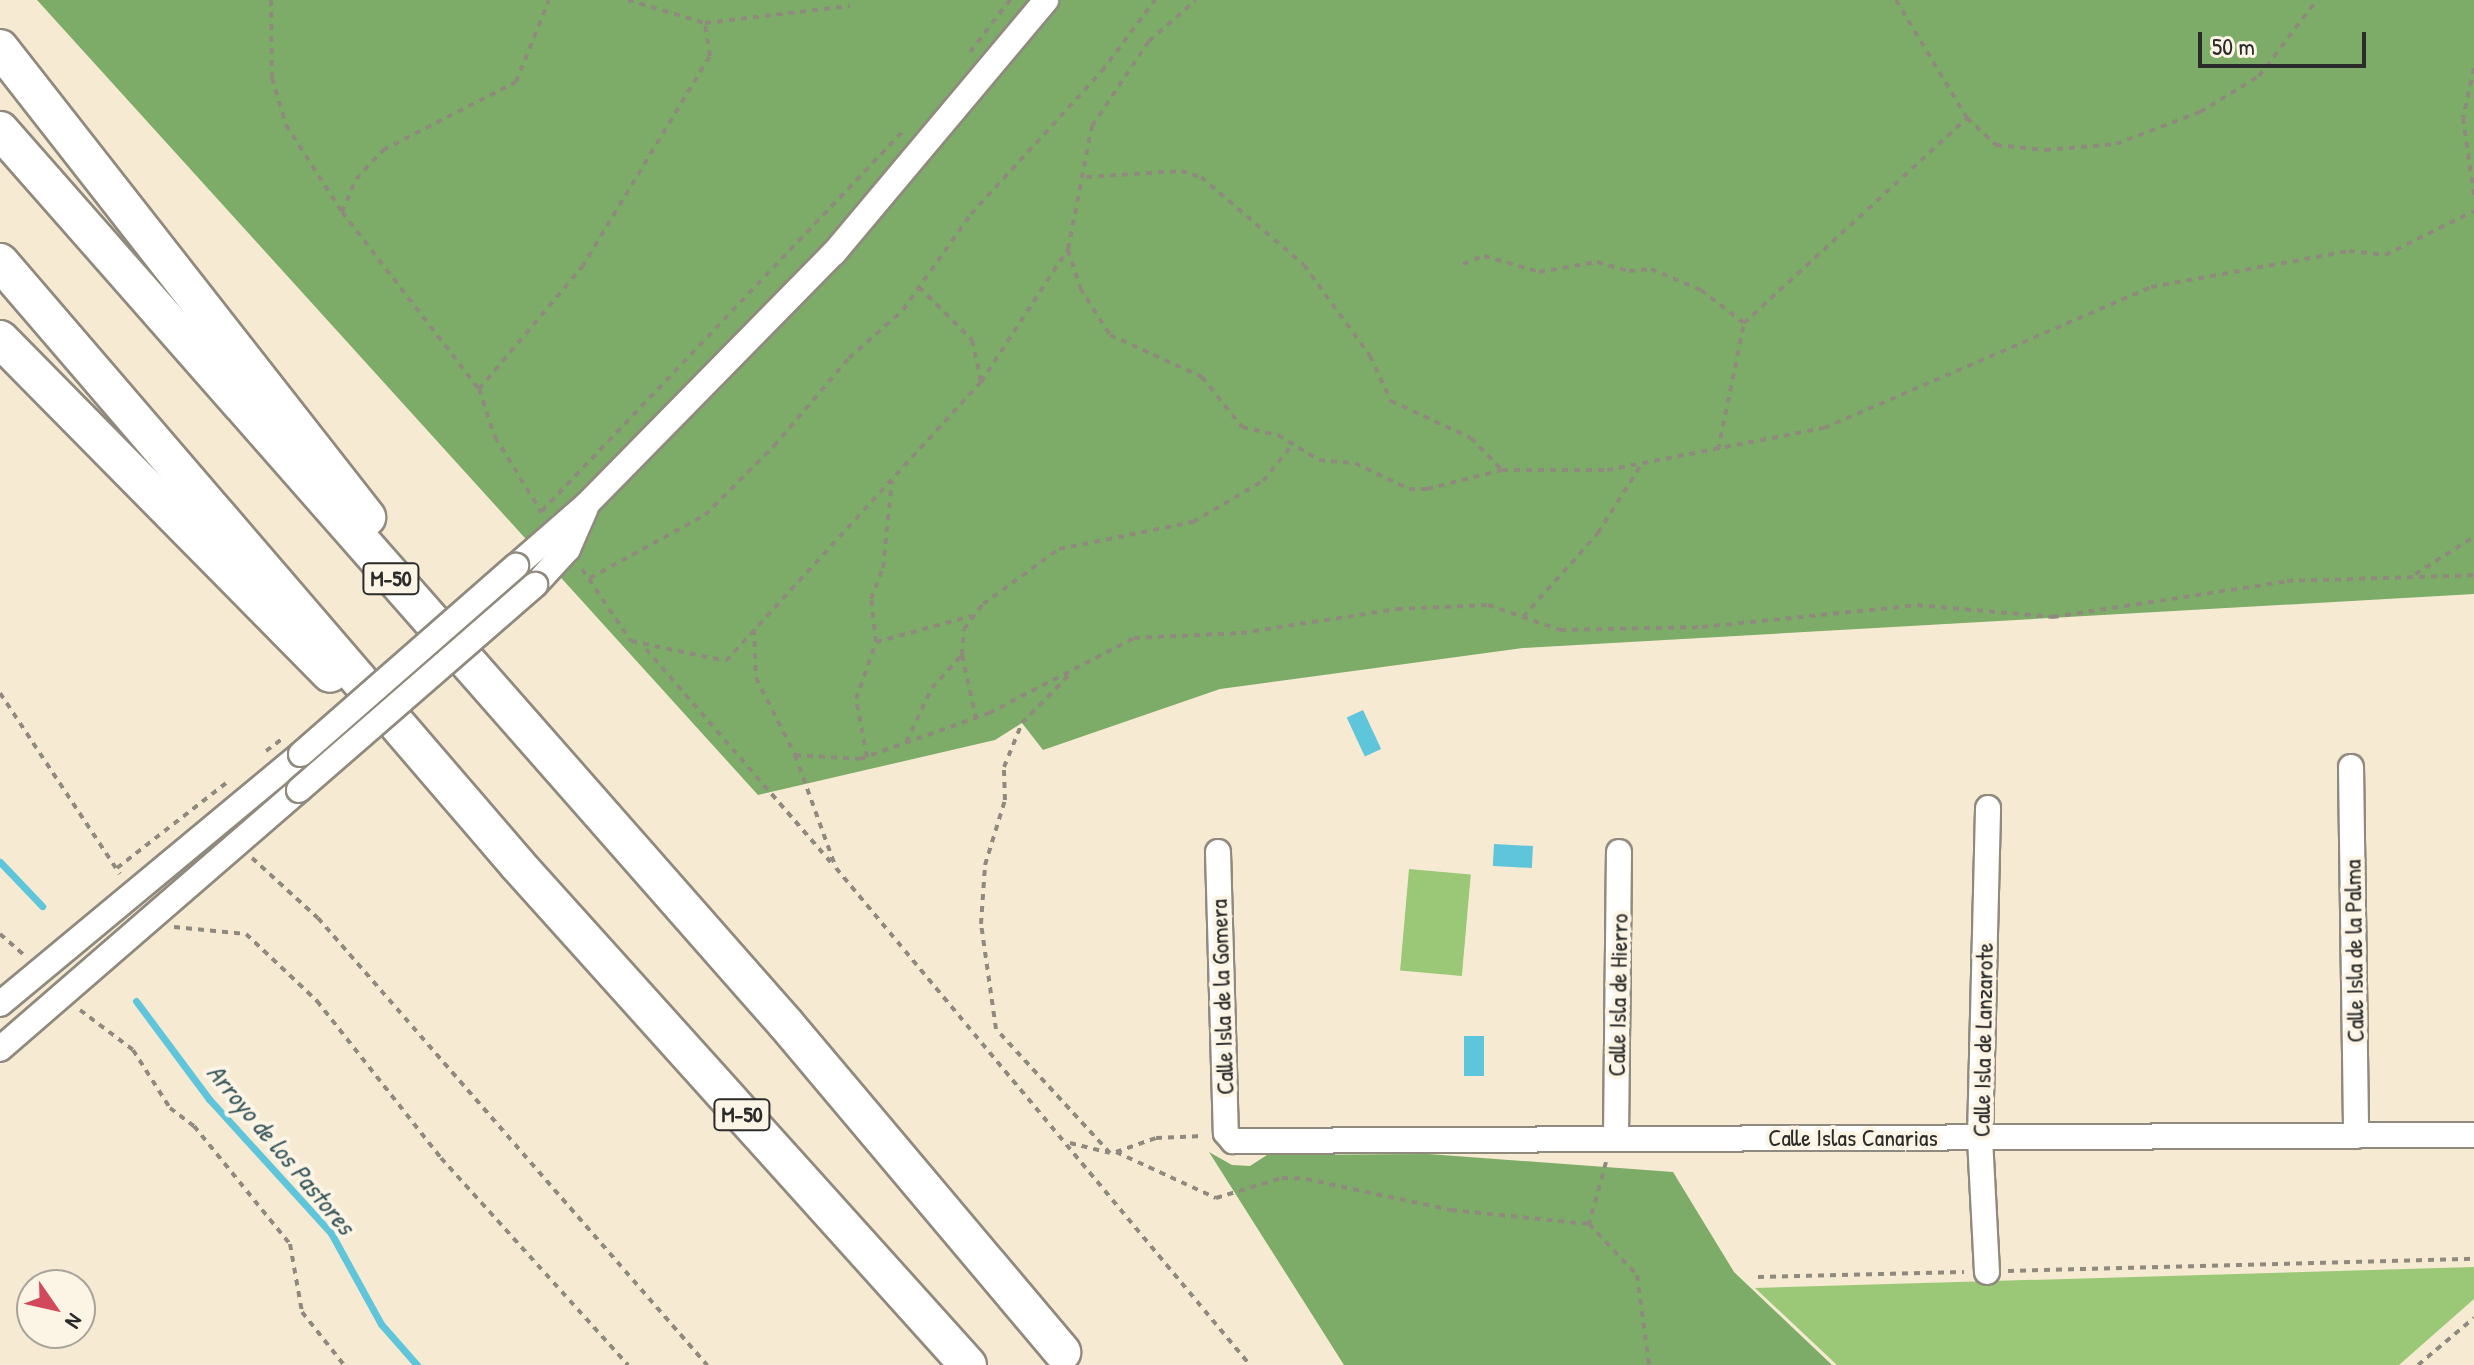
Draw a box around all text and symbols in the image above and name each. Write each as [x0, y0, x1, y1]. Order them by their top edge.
scale bar [2202, 16, 2370, 66]
text: 50 m [2212, 30, 2255, 62]
road number: M-50 [361, 561, 421, 597]
street label: Calle Isla de la Palma [2338, 859, 2370, 1043]
street label: Calle Isla de la Gomera [1204, 899, 1240, 1095]
street label: Calle Isla de Hierro [1602, 913, 1634, 1077]
street label: Calle Isla de Lanzarote [1967, 943, 1999, 1137]
water label: Arroyo de los Pastores [201, 1057, 361, 1241]
road number: M-50 [712, 1097, 772, 1133]
street label: Calle Islas Canarias [1768, 1124, 1938, 1152]
north arrow [16, 1269, 96, 1349]
text: N [59, 1308, 90, 1335]

